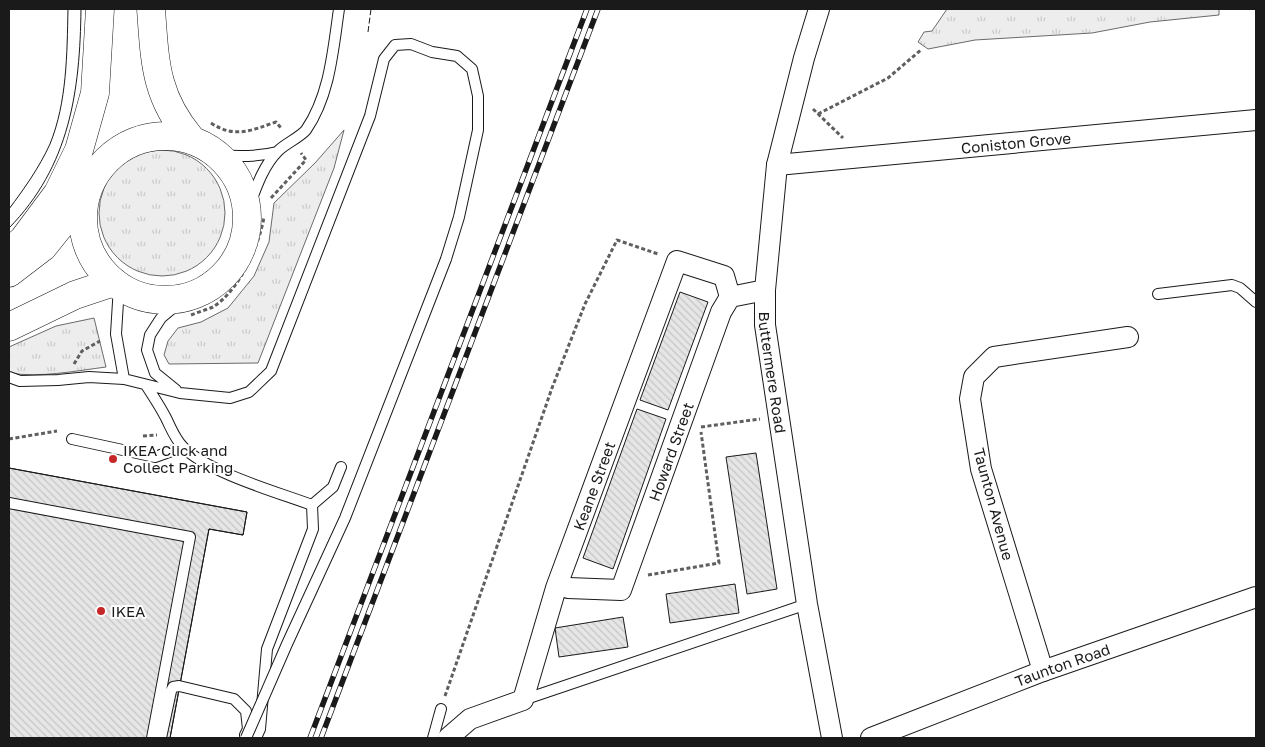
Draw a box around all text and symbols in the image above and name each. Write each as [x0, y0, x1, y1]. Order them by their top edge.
street label: Coniston Grove [960, 128, 1072, 157]
street label: Buttermere Road [756, 312, 790, 434]
street label: Howard Street [645, 400, 697, 504]
street label: Keane Street [569, 439, 618, 533]
place label: IKEA Click and Collect Parking [123, 441, 233, 476]
street label: Taunton Avenue [970, 446, 1018, 562]
marker: IKEA Click and Collect Parking [107, 453, 119, 465]
place label: IKEA [111, 602, 145, 620]
marker: IKEA [95, 605, 107, 617]
street label: Taunton Road [1012, 639, 1112, 690]

